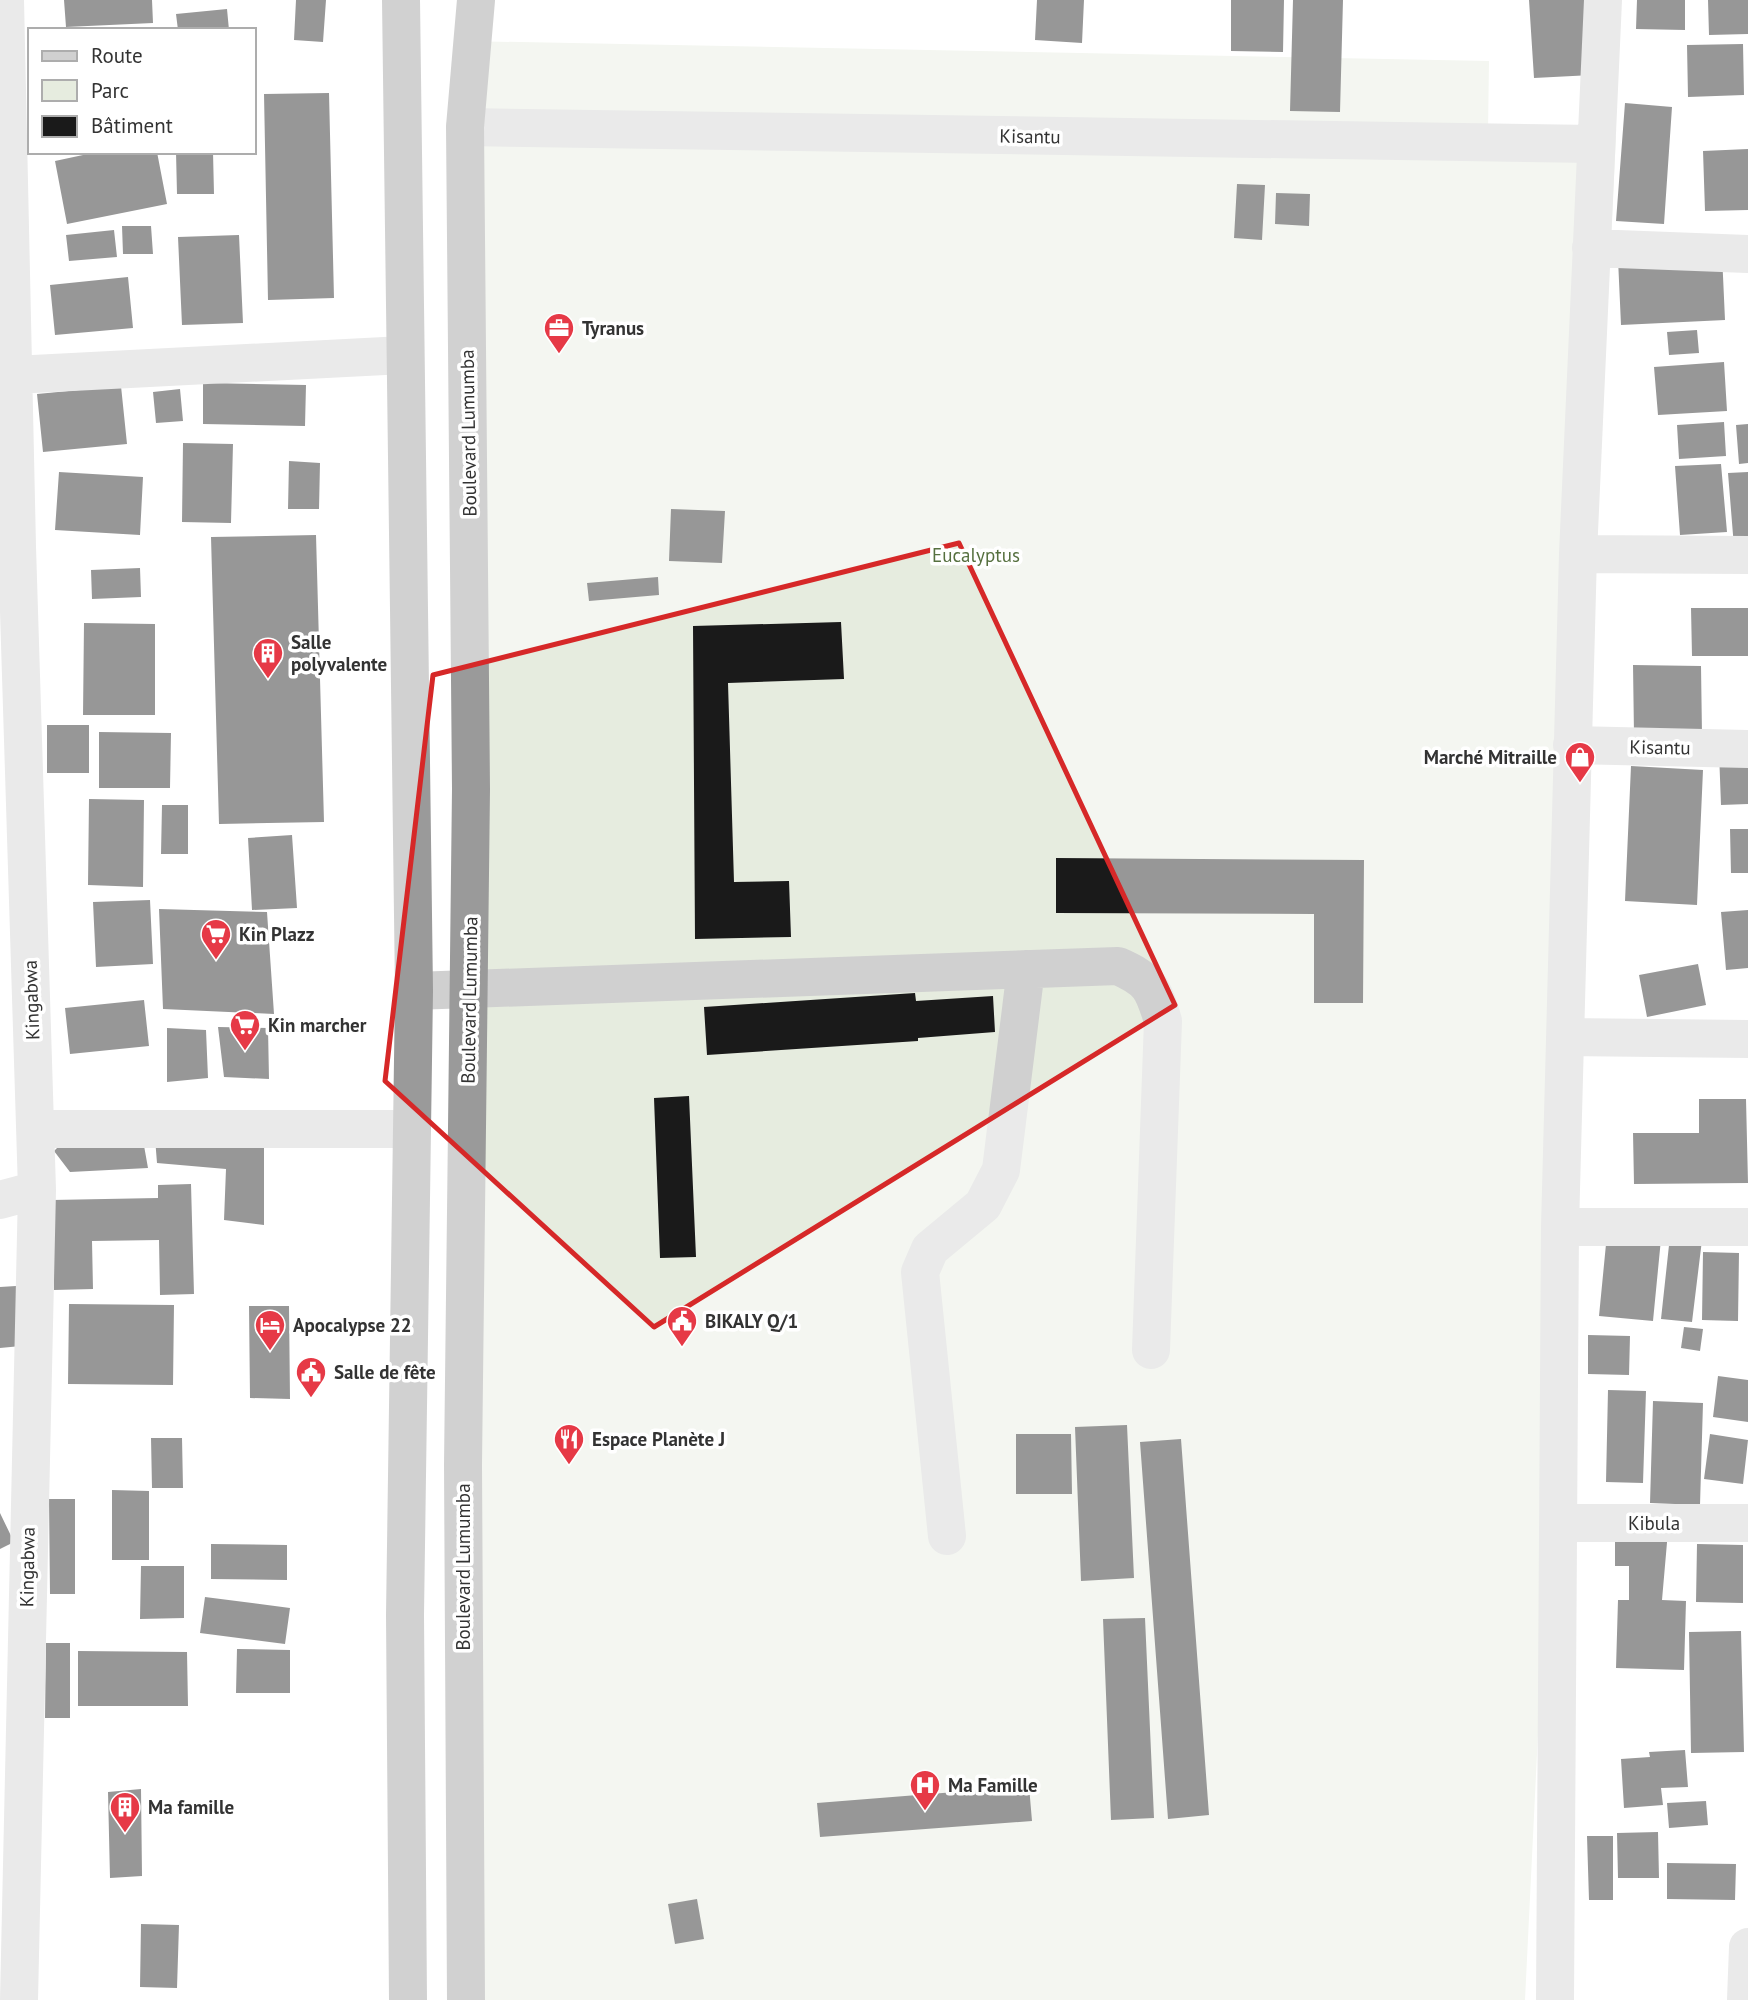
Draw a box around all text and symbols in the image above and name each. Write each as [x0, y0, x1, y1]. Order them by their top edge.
legend [28, 28, 256, 154]
text: Route [91, 42, 143, 69]
text: Parc [91, 77, 129, 104]
text: Bâtiment [91, 112, 173, 139]
street label: Kisantu [999, 123, 1061, 149]
office icon: Tyranus [542, 311, 576, 355]
place label: Tyranus [582, 316, 644, 340]
street label: Boulevard Lumumba [455, 349, 481, 517]
park label: Eucalyptus [932, 543, 1020, 567]
place label: Salle polyvalente [291, 630, 387, 676]
building icon: Salle polyvalente [251, 636, 285, 680]
street label: Kisantu [1629, 734, 1691, 760]
shop icon: Marché Mitraille [1563, 740, 1597, 784]
place label: Marché Mitraille [1424, 745, 1557, 769]
street label: Boulevard Lumumba [456, 916, 482, 1084]
supermarket icon: Kin Plazz [199, 917, 233, 961]
place label: Kin Plazz [239, 922, 315, 946]
street label: Kingabwa [18, 960, 44, 1040]
supermarket icon: Kin marcher [228, 1008, 262, 1052]
place label: Kin marcher [268, 1013, 367, 1037]
public building icon: BIKALY Q/1 [665, 1304, 699, 1348]
hotel icon: Apocalypse 22 [253, 1308, 287, 1352]
place label: BIKALY Q/1 [705, 1309, 798, 1333]
place label: Apocalypse 22 [293, 1313, 412, 1337]
public building icon: Salle de fête [294, 1355, 328, 1399]
place label: Salle de fête [334, 1360, 436, 1384]
restaurant icon: Espace Planète J [552, 1422, 586, 1466]
place label: Espace Planète J [592, 1427, 725, 1451]
street label: Boulevard Lumumba [451, 1483, 475, 1651]
street label: Kibula [1628, 1511, 1680, 1535]
street label: Kingabwa [14, 1527, 40, 1607]
hospital icon: Ma Famille [908, 1768, 942, 1812]
place label: Ma Famille [948, 1773, 1038, 1797]
building icon: Ma famille [108, 1790, 142, 1834]
place label: Ma famille [148, 1795, 234, 1819]

